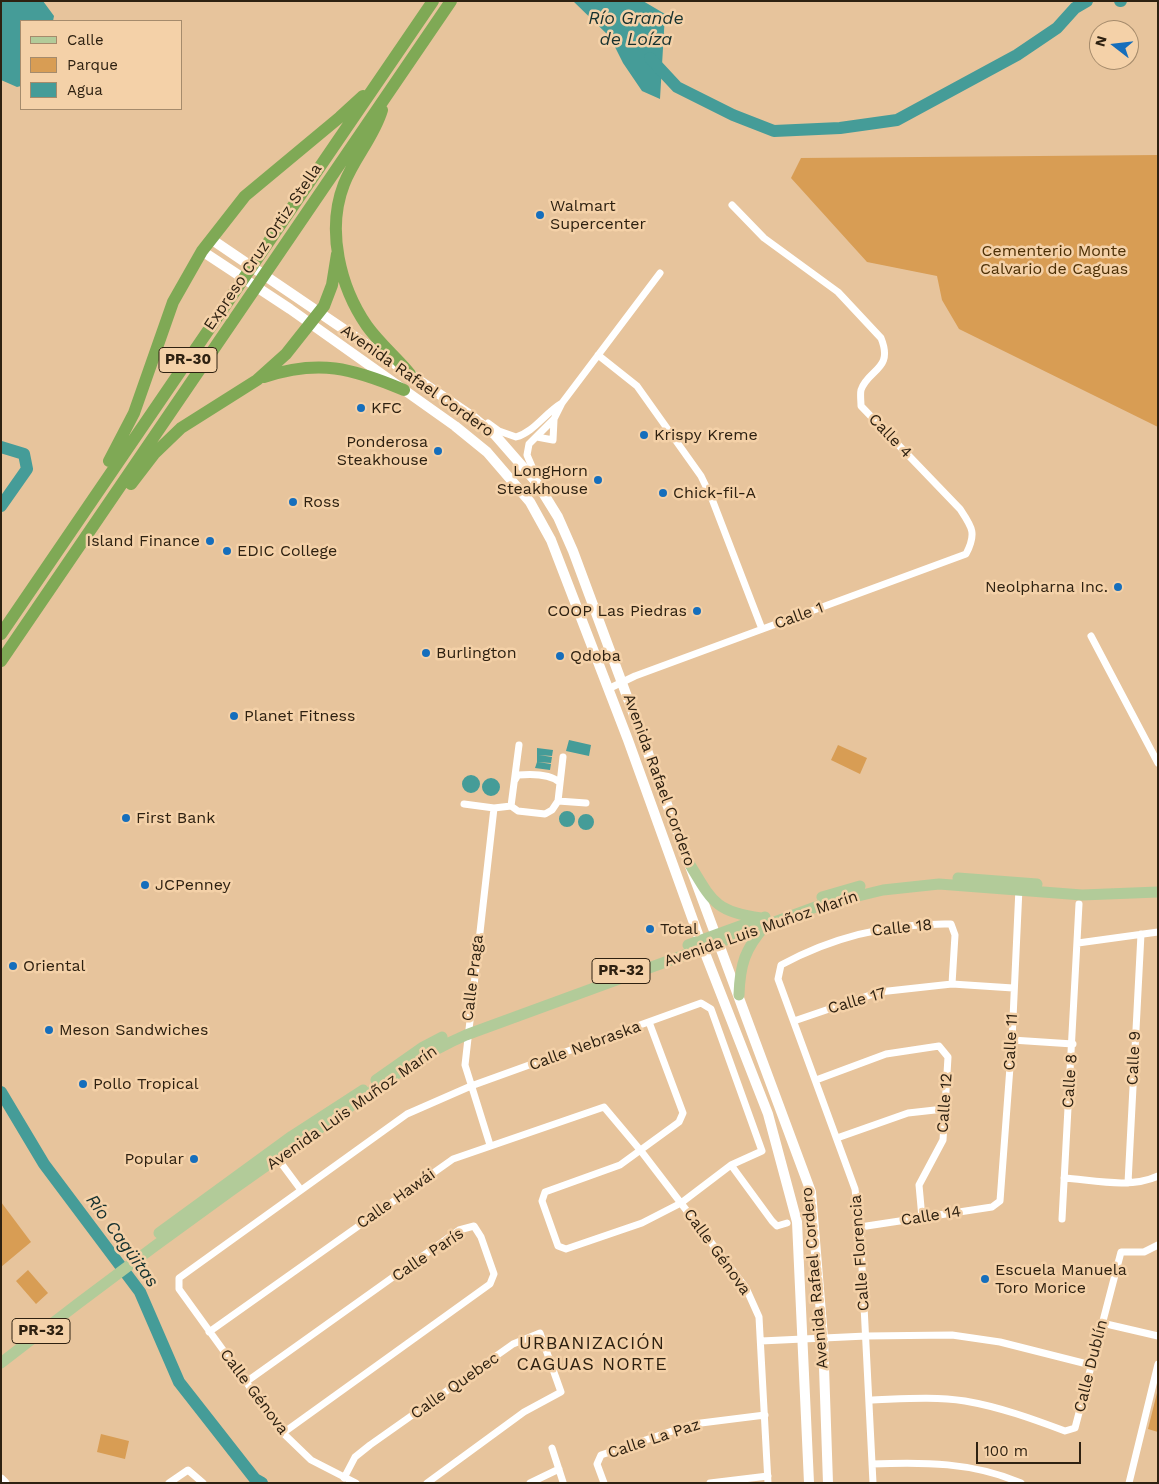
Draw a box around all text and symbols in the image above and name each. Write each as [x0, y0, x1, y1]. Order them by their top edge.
water label: Río Grande de Loíza [588, 8, 684, 50]
legend [20, 20, 182, 110]
north arrow [1089, 20, 1139, 70]
text: Calle [67, 31, 104, 49]
text: N [1091, 34, 1110, 48]
text: Parque [67, 56, 118, 74]
text: Agua [67, 81, 103, 99]
street label: Expreso Cruz Ortiz Stella [200, 160, 326, 334]
place label: Walmart Supercenter [550, 196, 646, 234]
marker: Walmart Supercenter [534, 209, 546, 221]
park label: Cementerio Monte Calvario de Caguas [980, 241, 1128, 279]
street label: Avenida Rafael Cordero [337, 321, 497, 441]
road number: PR-30 [159, 348, 217, 372]
place label: KFC [371, 398, 402, 418]
marker: KFC [355, 402, 367, 414]
street label: Calle 4 [864, 410, 916, 462]
place label: Krispy Kreme [654, 425, 758, 445]
marker: Krispy Kreme [638, 429, 650, 441]
place label: Ponderosa Steakhouse [337, 432, 428, 470]
marker: Ponderosa Steakhouse [432, 445, 444, 457]
place label: LongHorn Steakhouse [497, 461, 588, 499]
marker: LongHorn Steakhouse [592, 474, 604, 486]
place label: Chick-fil-A [673, 483, 756, 503]
marker: Chick-fil-A [657, 487, 669, 499]
place label: Ross [303, 492, 340, 512]
marker: Ross [287, 496, 299, 508]
place label: Island Finance [87, 531, 200, 551]
marker: Island Finance [204, 535, 216, 547]
place label: EDIC College [237, 541, 337, 561]
marker: EDIC College [221, 545, 233, 557]
place label: Neolpharna Inc. [985, 577, 1108, 597]
marker: Neolpharna Inc. [1112, 581, 1124, 593]
street label: Calle 1 [772, 598, 826, 634]
place label: COOP Las Piedras [547, 601, 687, 621]
marker: COOP Las Piedras [691, 605, 703, 617]
place label: Burlington [436, 643, 517, 663]
place label: Qdoba [570, 646, 621, 666]
marker: Burlington [420, 647, 432, 659]
marker: Qdoba [554, 650, 566, 662]
street label: Avenida Rafael Cordero [619, 691, 699, 869]
place label: Planet Fitness [244, 706, 355, 726]
marker: Planet Fitness [228, 710, 240, 722]
place label: First Bank [136, 808, 215, 828]
marker: First Bank [120, 812, 132, 824]
place label: JCPenney [155, 875, 231, 895]
marker: JCPenney [139, 879, 151, 891]
street label: Avenida Luis Muñoz Marín [662, 887, 860, 971]
street label: Calle 18 [871, 915, 933, 941]
place label: Total [660, 919, 698, 939]
marker: Total [644, 923, 656, 935]
street label: Calle Praga [458, 934, 488, 1022]
place label: Oriental [23, 956, 85, 976]
road number: PR-32 [592, 958, 650, 984]
marker: Oriental [7, 960, 19, 972]
street label: Calle 17 [826, 984, 888, 1018]
street label: Calle 11 [1000, 1013, 1022, 1071]
street label: Calle Nebraska [527, 1017, 643, 1075]
place label: Meson Sandwiches [59, 1020, 208, 1040]
marker: Meson Sandwiches [43, 1024, 55, 1036]
street label: Calle 9 [1123, 1030, 1145, 1086]
street label: Avenida Luis Muñoz Marín [263, 1042, 441, 1174]
street label: Calle 8 [1059, 1053, 1081, 1109]
street label: Calle 12 [933, 1072, 957, 1134]
place label: Pollo Tropical [93, 1074, 199, 1094]
marker: Pollo Tropical [77, 1078, 89, 1090]
place label: Popular [124, 1149, 184, 1169]
marker: Popular [188, 1153, 200, 1165]
street label: Calle Hawái [353, 1165, 439, 1233]
street label: Avenida Rafael Cordero [797, 1186, 833, 1370]
water label: Río Cagüitas [81, 1190, 163, 1292]
street label: Calle Florencia [846, 1194, 874, 1312]
street label: Calle 14 [900, 1202, 962, 1230]
street label: Calle Génova [679, 1205, 755, 1299]
street label: Calle París [388, 1224, 468, 1286]
place label: Escuela Manuela Toro Morice [995, 1260, 1127, 1298]
marker: Escuela Manuela Toro Morice [979, 1273, 991, 1285]
road number: PR-32 [12, 1318, 70, 1344]
street label: Calle Dublín [1070, 1318, 1112, 1414]
district label: URBANIZACIÓN CAGUAS NORTE [515, 1333, 669, 1376]
street label: Calle Génova [216, 1345, 292, 1439]
street label: Calle Quebec [407, 1348, 503, 1424]
street label: Calle La Paz [605, 1415, 703, 1463]
scale bar [979, 1432, 1084, 1464]
text: 100 m [984, 1442, 1028, 1460]

